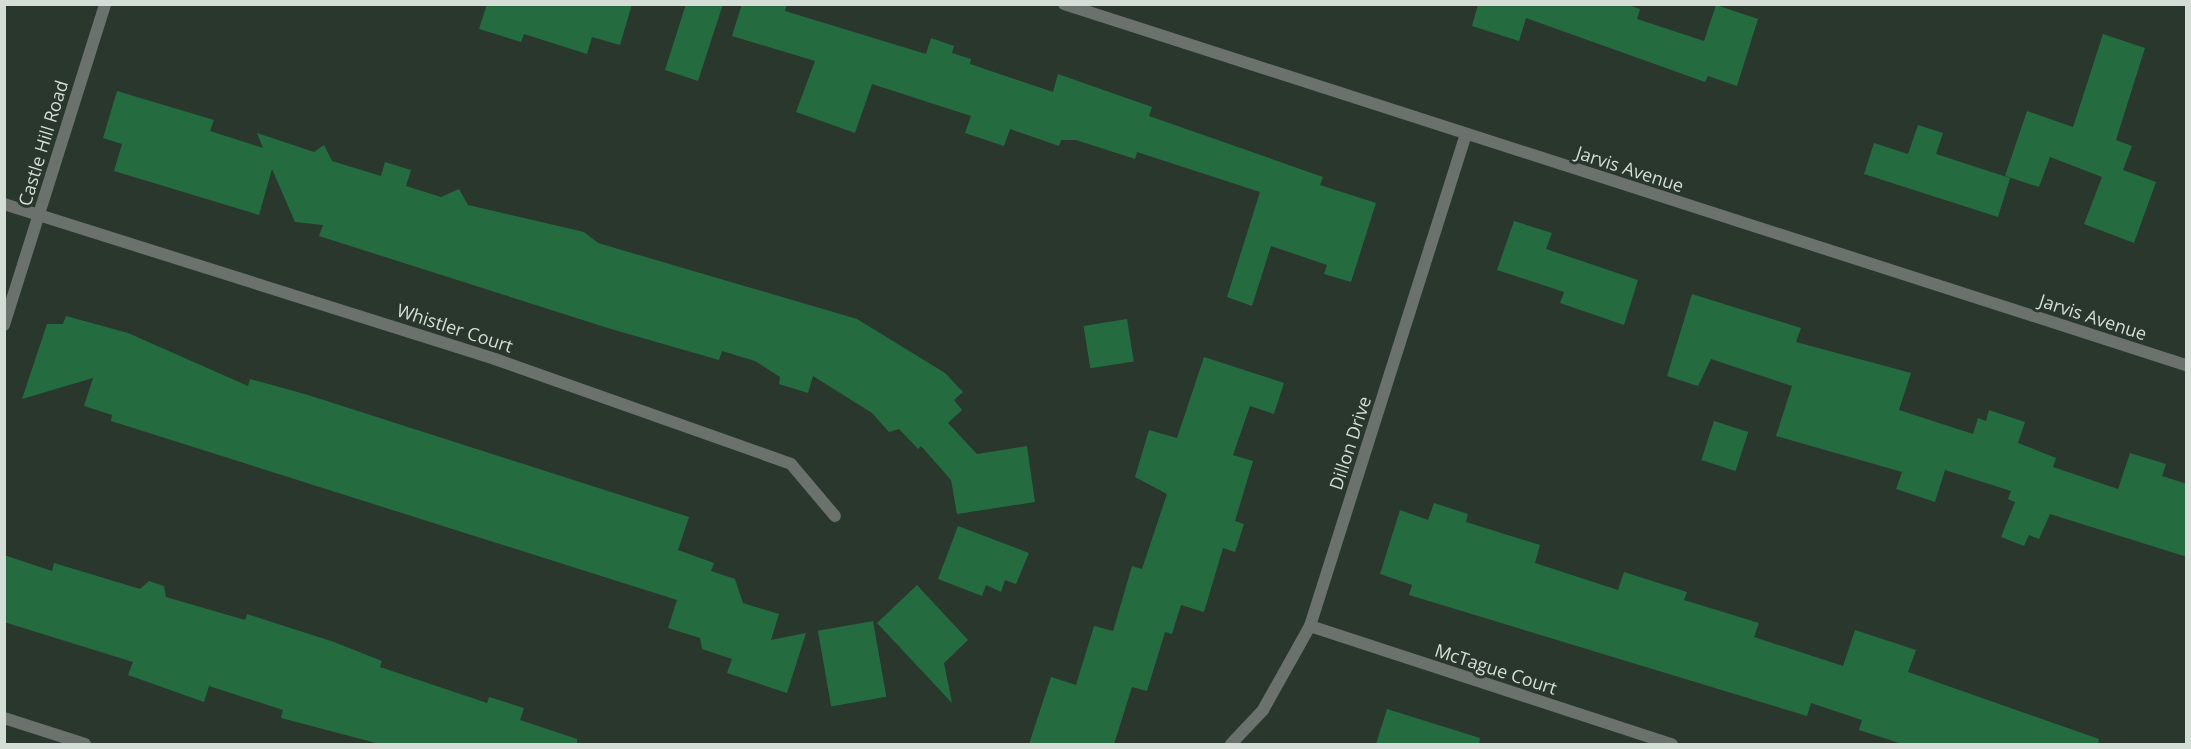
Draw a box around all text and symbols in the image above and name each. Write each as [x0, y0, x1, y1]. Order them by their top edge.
street label: Castle Hill Road [14, 78, 72, 208]
street label: Jarvis Avenue [1574, 141, 1686, 197]
street label: Jarvis Avenue [2037, 289, 2149, 345]
street label: Whistler Court [394, 299, 516, 357]
street label: Dillon Drive [1325, 393, 1375, 493]
street label: McTague Court [1432, 639, 1560, 699]

